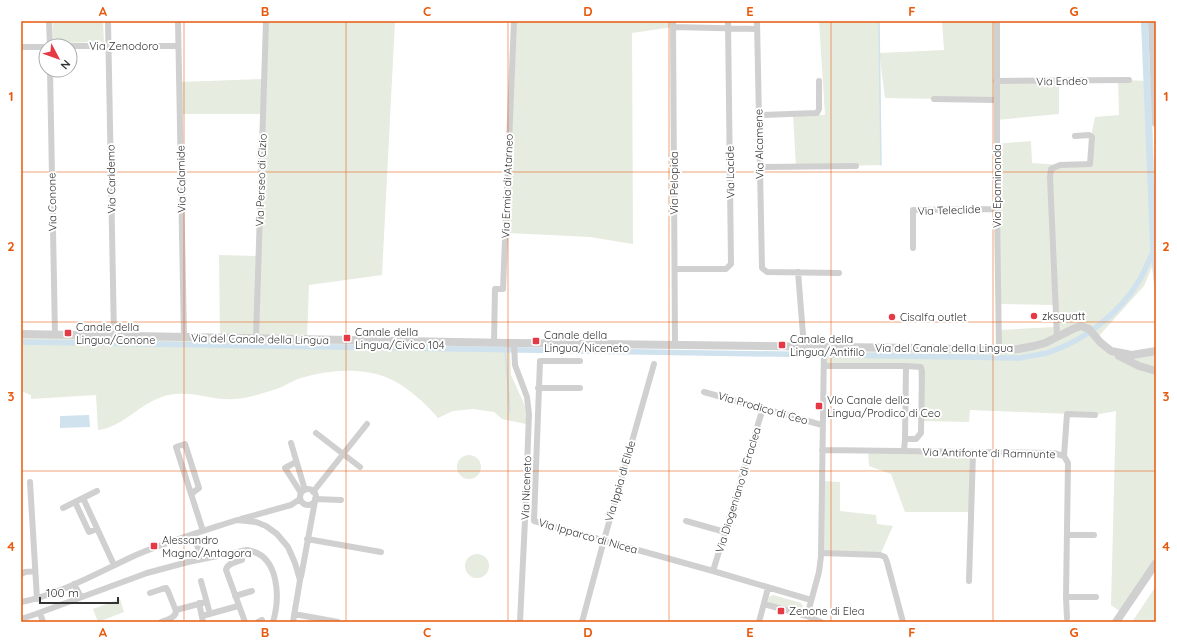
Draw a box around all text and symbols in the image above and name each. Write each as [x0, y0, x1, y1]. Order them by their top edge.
text: A [99, 3, 108, 19]
text: B [261, 3, 269, 19]
text: C [423, 3, 431, 19]
text: D [583, 3, 593, 19]
text: E [746, 3, 754, 19]
text: F [908, 3, 916, 19]
text: G [1069, 3, 1079, 19]
north arrow [38, 38, 78, 78]
street label: Via Zenodoro [89, 39, 159, 53]
text: N [58, 57, 73, 72]
street label: Via Endeo [1036, 74, 1088, 88]
text: 1 [8, 88, 14, 104]
text: 1 [1163, 88, 1169, 104]
street label: Via Alcamene [751, 109, 767, 179]
street label: Via Perseo di Cizio [252, 133, 270, 227]
street label: Via Ermia di Atarneo [498, 133, 516, 239]
street label: Via Caridemo [103, 144, 119, 214]
street label: Via Epaminonda [990, 144, 1004, 228]
street label: Via Calamide [173, 145, 189, 213]
street label: Via Lacide [723, 145, 737, 199]
street label: Via Pelopida [667, 151, 681, 215]
street label: Via Conone [44, 173, 60, 231]
street label: Via Teleclide [917, 202, 981, 218]
text: 2 [7, 238, 15, 254]
text: 2 [1162, 238, 1170, 254]
place label: zksquatt [1042, 309, 1086, 323]
place label: Cisalfa outlet [900, 310, 967, 324]
marker: zksquatt [1029, 311, 1039, 321]
marker: Cisalfa outlet [887, 312, 897, 322]
place label: Canale della Lingua/Conone [76, 320, 155, 347]
place label: Canale della Lingua/Civico 104 [355, 325, 445, 352]
marker: Canale della Lingua/Conone [63, 328, 73, 338]
place label: Canale della Lingua/Niceneto [544, 328, 630, 355]
street label: Via del Canale della Lingua [191, 331, 329, 347]
place label: Canale della Lingua/Antifilo [790, 332, 865, 359]
marker: Canale della Lingua/Civico 104 [342, 333, 352, 343]
marker: Canale della Lingua/Niceneto [531, 336, 541, 346]
marker: Canale della Lingua/Antifilo [777, 340, 787, 350]
street label: Via del Canale della Lingua [875, 341, 1013, 355]
text: 3 [8, 388, 15, 404]
street label: Via Prodico di Ceo [716, 388, 810, 428]
text: 3 [1163, 388, 1170, 404]
place label: Vlo Canale della Lingua/Prodico di Ceo [827, 393, 941, 420]
marker: Vlo Canale della Lingua/Prodico di Ceo [814, 401, 824, 411]
street label: Via Diogeniano di Eraclea [712, 426, 764, 554]
street label: Via Ippia di Elide [602, 439, 638, 523]
street label: Via Antifonte di Ramnunte [922, 445, 1056, 461]
street label: Via Niceneto [518, 455, 534, 520]
street label: Via Ipparco di Nicea [537, 515, 639, 557]
place label: Alessandro Magno/Antagora [162, 533, 251, 560]
text: 4 [7, 538, 15, 554]
text: 4 [1162, 538, 1170, 554]
marker: Alessandro Magno/Antagora [149, 541, 159, 551]
scale bar [40, 579, 118, 605]
text: 100 m [46, 585, 79, 600]
place label: Zenone di Elea [789, 604, 864, 618]
marker: Zenone di Elea [776, 606, 786, 616]
text: A [99, 624, 108, 640]
text: B [261, 624, 269, 640]
text: C [423, 624, 431, 640]
text: D [583, 624, 593, 640]
text: E [746, 624, 754, 640]
text: F [908, 624, 916, 640]
text: G [1069, 624, 1079, 640]

